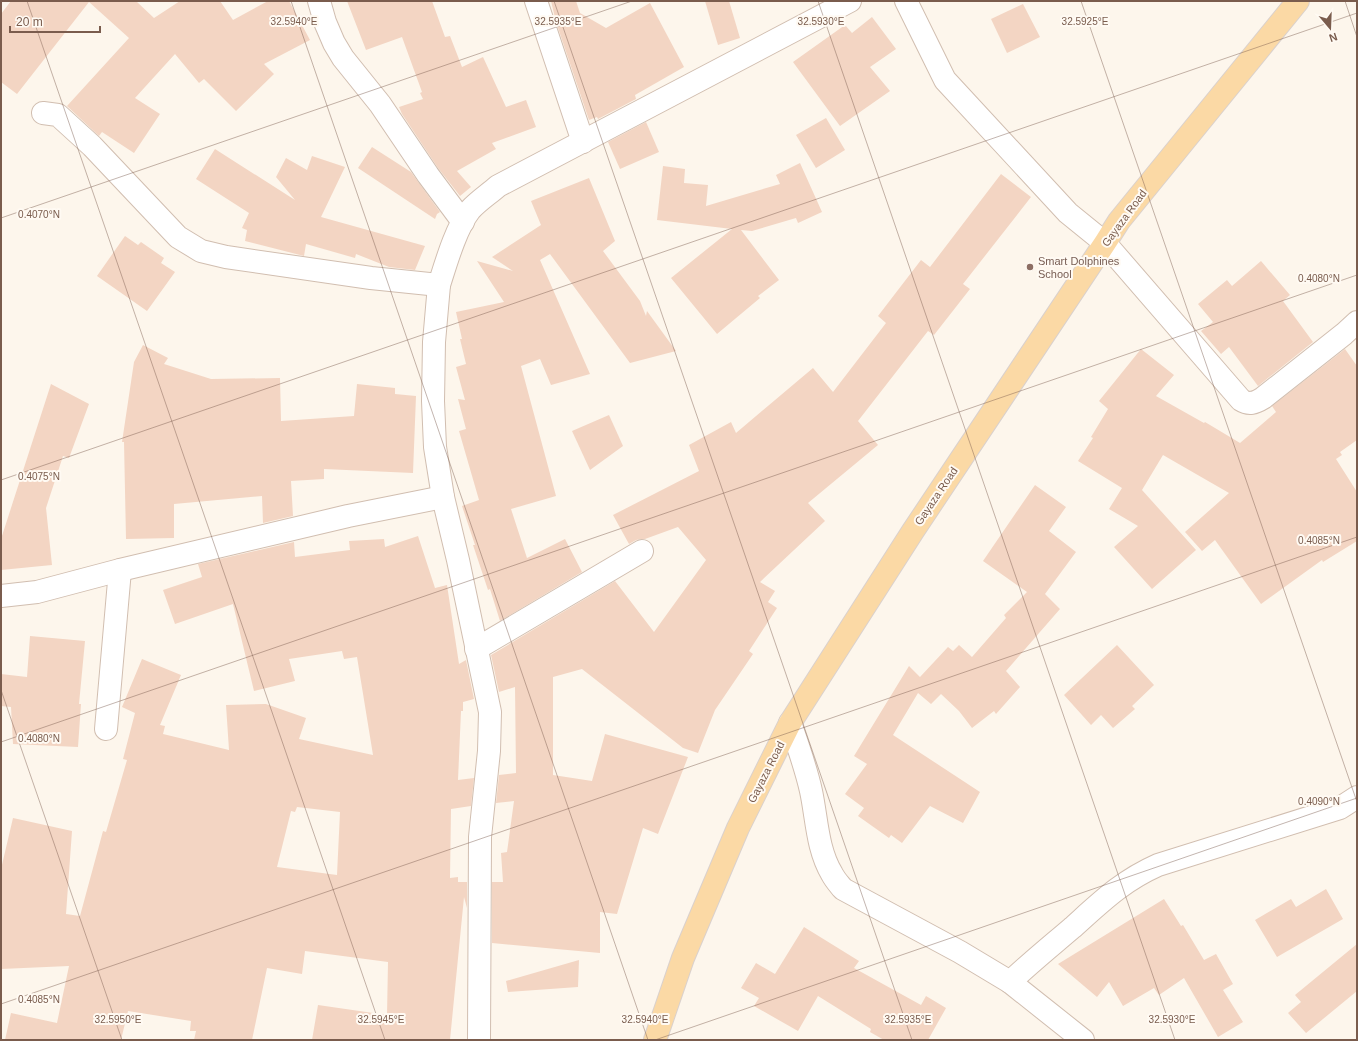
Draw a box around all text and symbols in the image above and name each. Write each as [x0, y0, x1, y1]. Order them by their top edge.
scale bar [10, 8, 100, 34]
north arrow [1310, 8, 1350, 48]
text: 20 m [16, 15, 43, 29]
text: 32.5940°E [271, 16, 318, 27]
text: 32.5935°E [535, 16, 582, 27]
text: 32.5930°E [798, 16, 845, 27]
text: 32.5925°E [1062, 16, 1109, 27]
text: N [1327, 30, 1339, 44]
street label: Gayaza Road [1099, 187, 1149, 249]
text: 0.4070°N [18, 209, 60, 220]
place label: Smart Dolphines School [1038, 255, 1120, 280]
marker: Smart Dolphines School [1025, 262, 1035, 272]
text: 0.4080°N [1298, 273, 1340, 284]
street label: Gayaza Road [912, 465, 960, 527]
text: 0.4075°N [18, 471, 60, 482]
text: 0.4085°N [1298, 535, 1340, 546]
text: 0.4080°N [18, 733, 60, 744]
street label: Gayaza Road [745, 739, 787, 805]
text: 0.4090°N [1298, 796, 1340, 807]
text: 0.4085°N [18, 994, 60, 1005]
text: 32.5950°E [95, 1014, 142, 1025]
text: 32.5945°E [358, 1014, 405, 1025]
text: 32.5940°E [622, 1014, 669, 1025]
text: 32.5935°E [885, 1014, 932, 1025]
text: 32.5930°E [1149, 1014, 1196, 1025]

